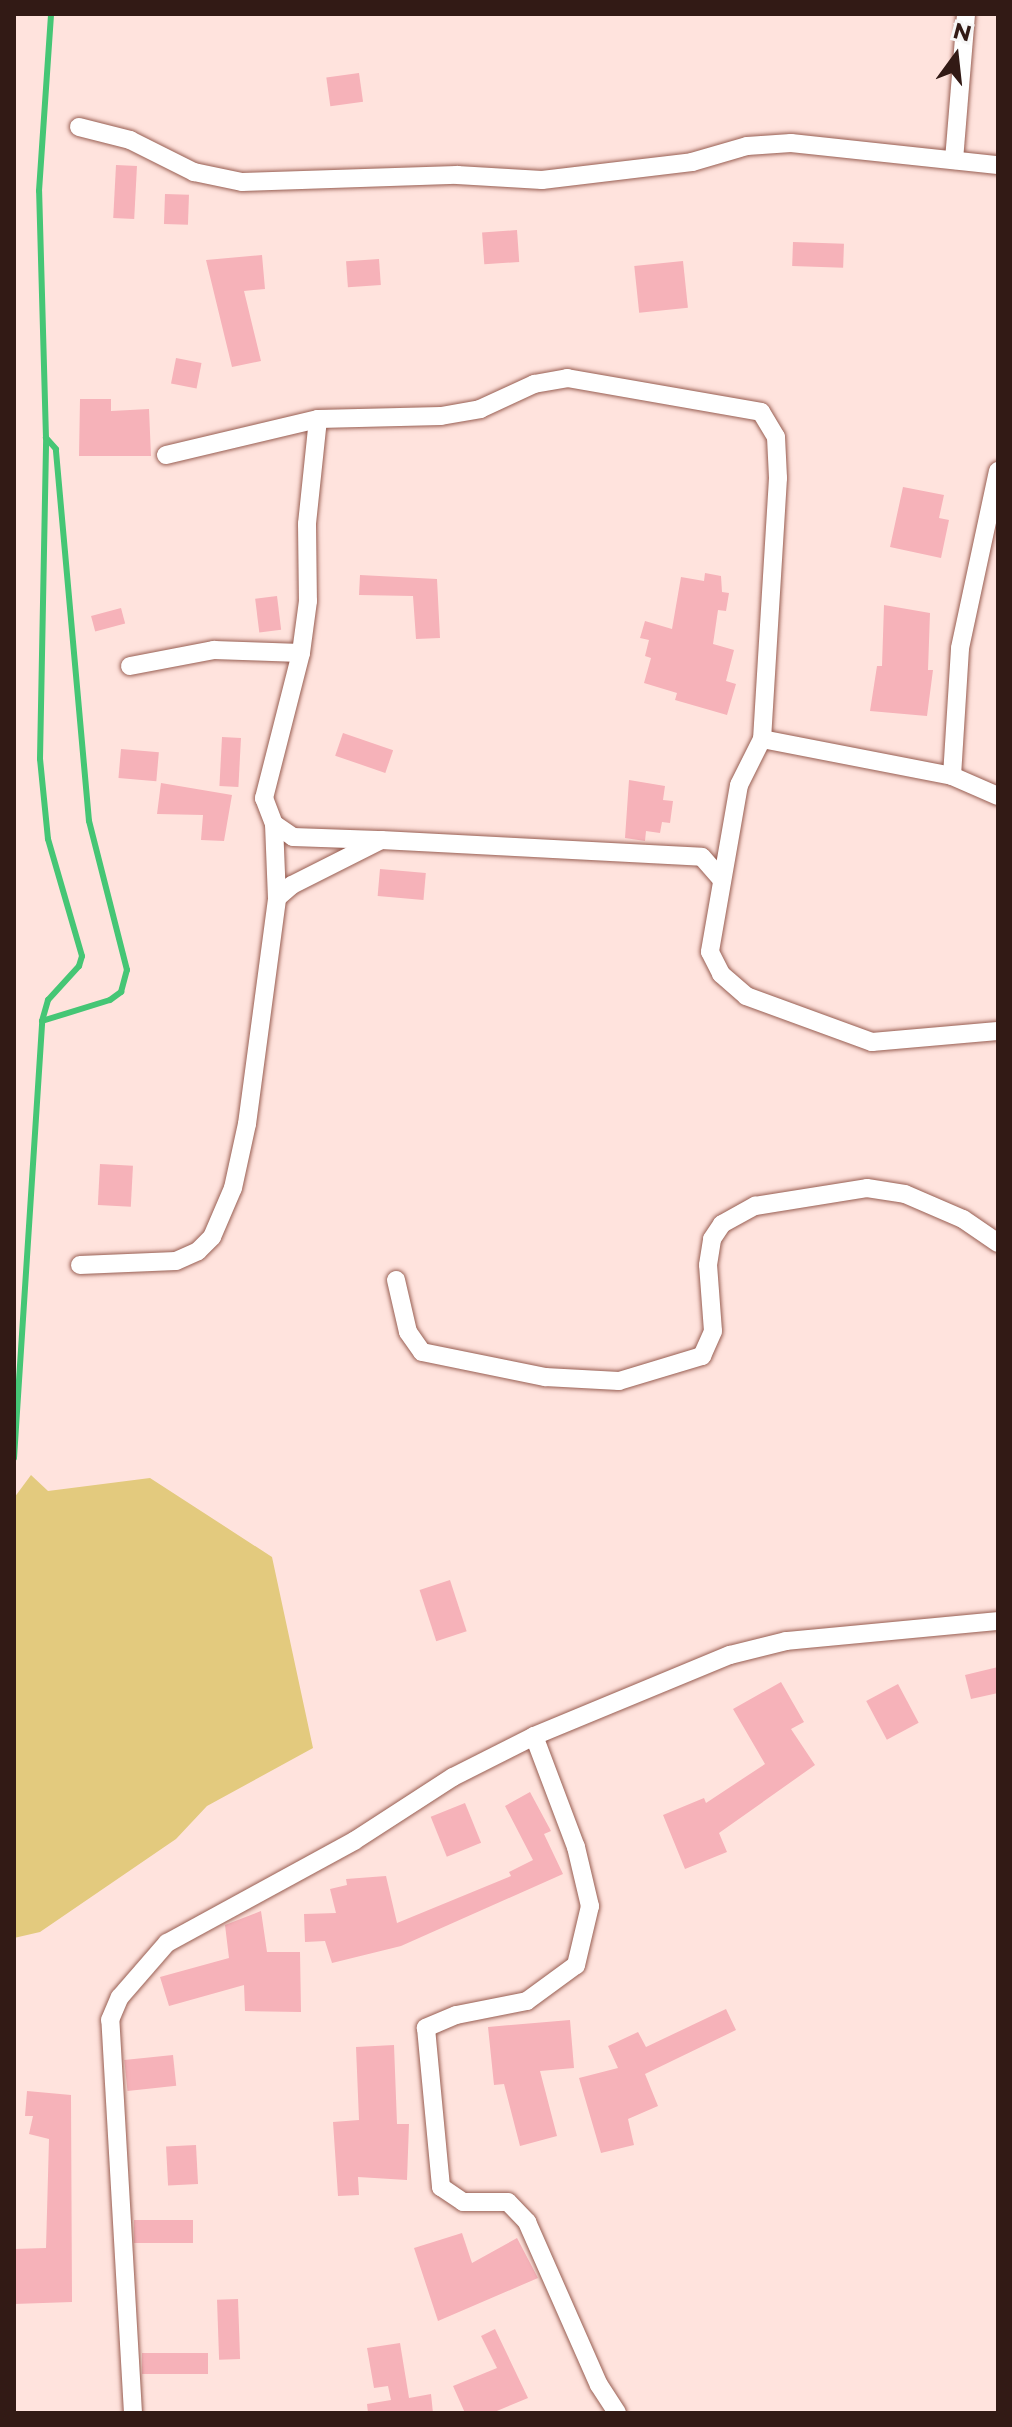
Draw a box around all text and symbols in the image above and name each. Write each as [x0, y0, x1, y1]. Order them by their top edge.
north arrow [916, 16, 996, 96]
text: N [950, 17, 974, 48]

